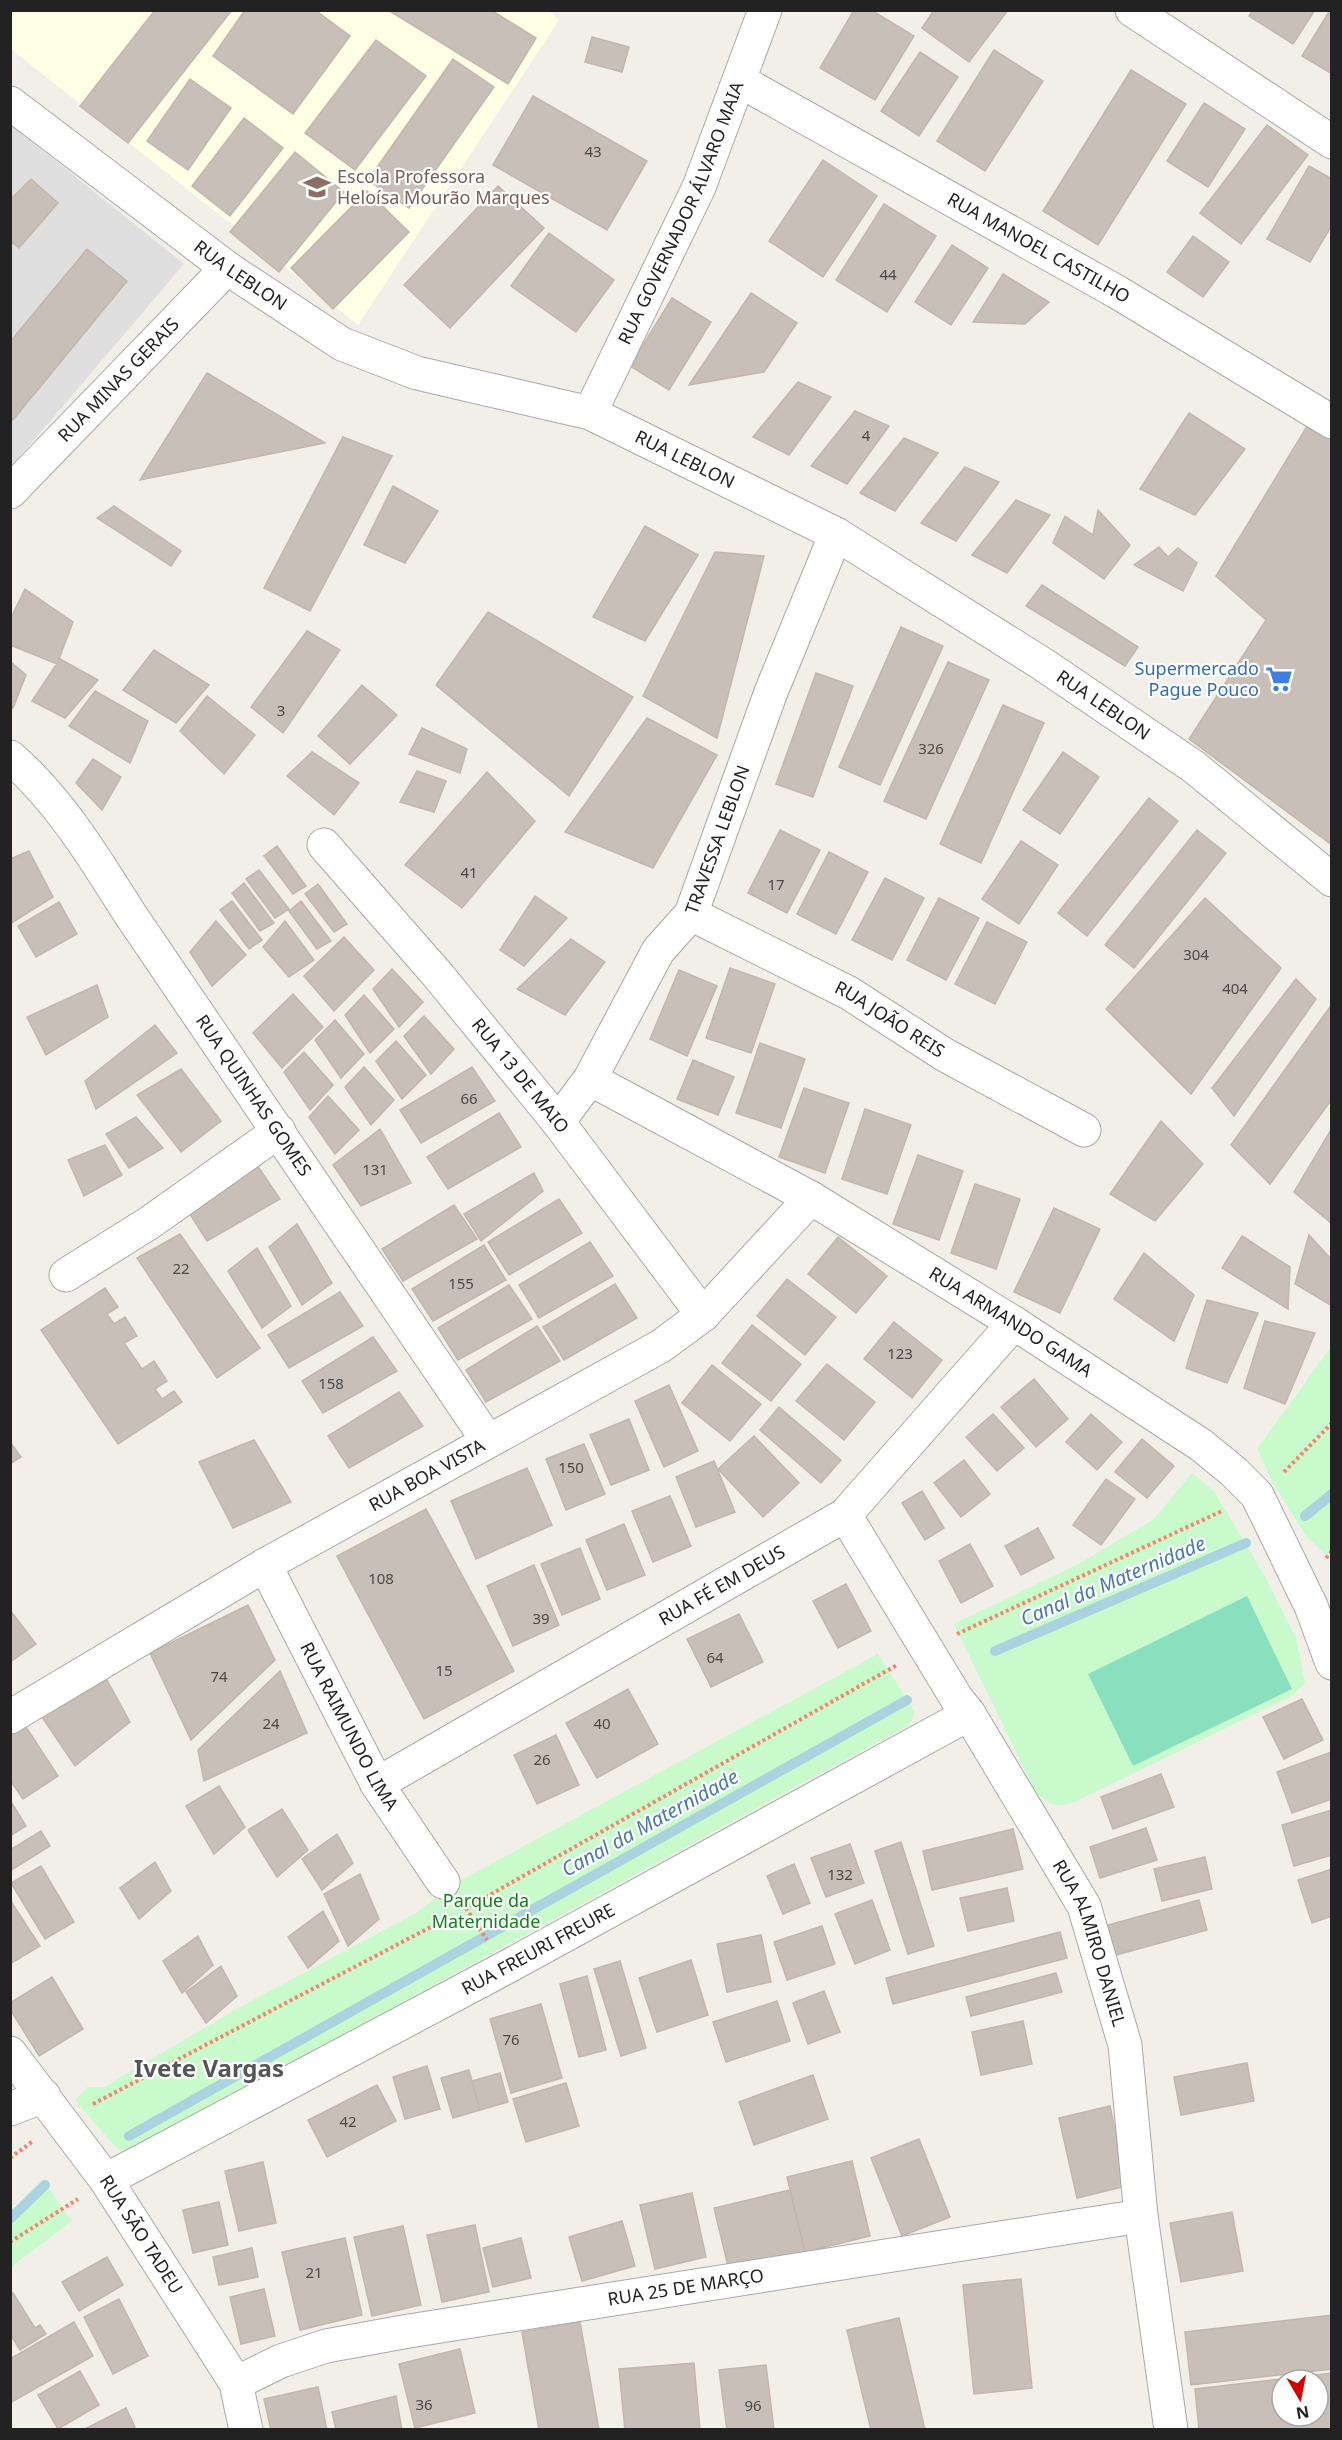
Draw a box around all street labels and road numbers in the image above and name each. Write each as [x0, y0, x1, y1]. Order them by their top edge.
street label: RUA GOVERNADOR ÁLVARO MAIA [612, 77, 749, 348]
street label: RUA MANOEL CASTILHO [943, 186, 1135, 308]
street label: RUA LEBLON [189, 234, 292, 316]
street label: RUA MINAS GERAIS [52, 312, 184, 447]
street label: RUA LEBLON [631, 424, 739, 493]
street label: RUA LEBLON [1052, 664, 1155, 745]
street label: TRAVESSA LEBLON [679, 762, 755, 917]
street label: RUA JOÃO REIS [831, 975, 950, 1063]
street label: RUA QUINHAS GOMES [191, 1010, 318, 1181]
street label: RUA 13 DE MAIO [467, 1013, 575, 1137]
street label: RUA ARMANDO GAMA [925, 1261, 1098, 1382]
street label: RUA BOA VISTA [364, 1433, 489, 1516]
street label: RUA FÉ EM DEUS [654, 1539, 789, 1631]
street label: RUA RAIMUNDO LIMA [295, 1638, 405, 1815]
street label: RUA ALMIRO DANIEL [1048, 1855, 1132, 2029]
street label: RUA FREURI FREURE [457, 1897, 619, 2000]
street label: RUA SÃO TADEU [95, 2170, 189, 2298]
street label: RUA 25 DE MARÇO [606, 2262, 765, 2311]

